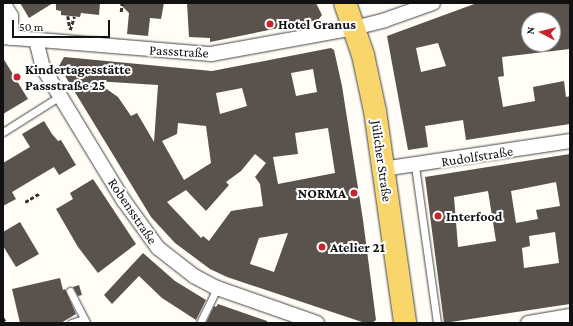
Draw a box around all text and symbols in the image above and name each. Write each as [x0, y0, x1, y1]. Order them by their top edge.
scale bar [14, 12, 112, 38]
north arrow [521, 12, 561, 52]
place label: Hotel Granus [278, 16, 356, 32]
marker: Hotel Granus [265, 19, 275, 29]
text: 50 m [19, 20, 43, 34]
text: N [524, 26, 536, 35]
street label: Passstraße [149, 41, 209, 61]
place label: Kindertagesstätte Passstraße 25 [25, 61, 131, 94]
marker: Kindertagesstätte Passstraße 25 [12, 72, 22, 82]
street label: Jülicher Straße [368, 119, 396, 203]
street label: Rudolfstraße [440, 142, 514, 170]
street label: Robensstraße [105, 175, 161, 247]
place label: NORMA [298, 185, 346, 201]
marker: NORMA [349, 188, 359, 198]
place label: Interfood [446, 208, 502, 224]
marker: Interfood [433, 211, 443, 221]
place label: Atelier 21 [330, 239, 385, 255]
marker: Atelier 21 [317, 242, 327, 252]

